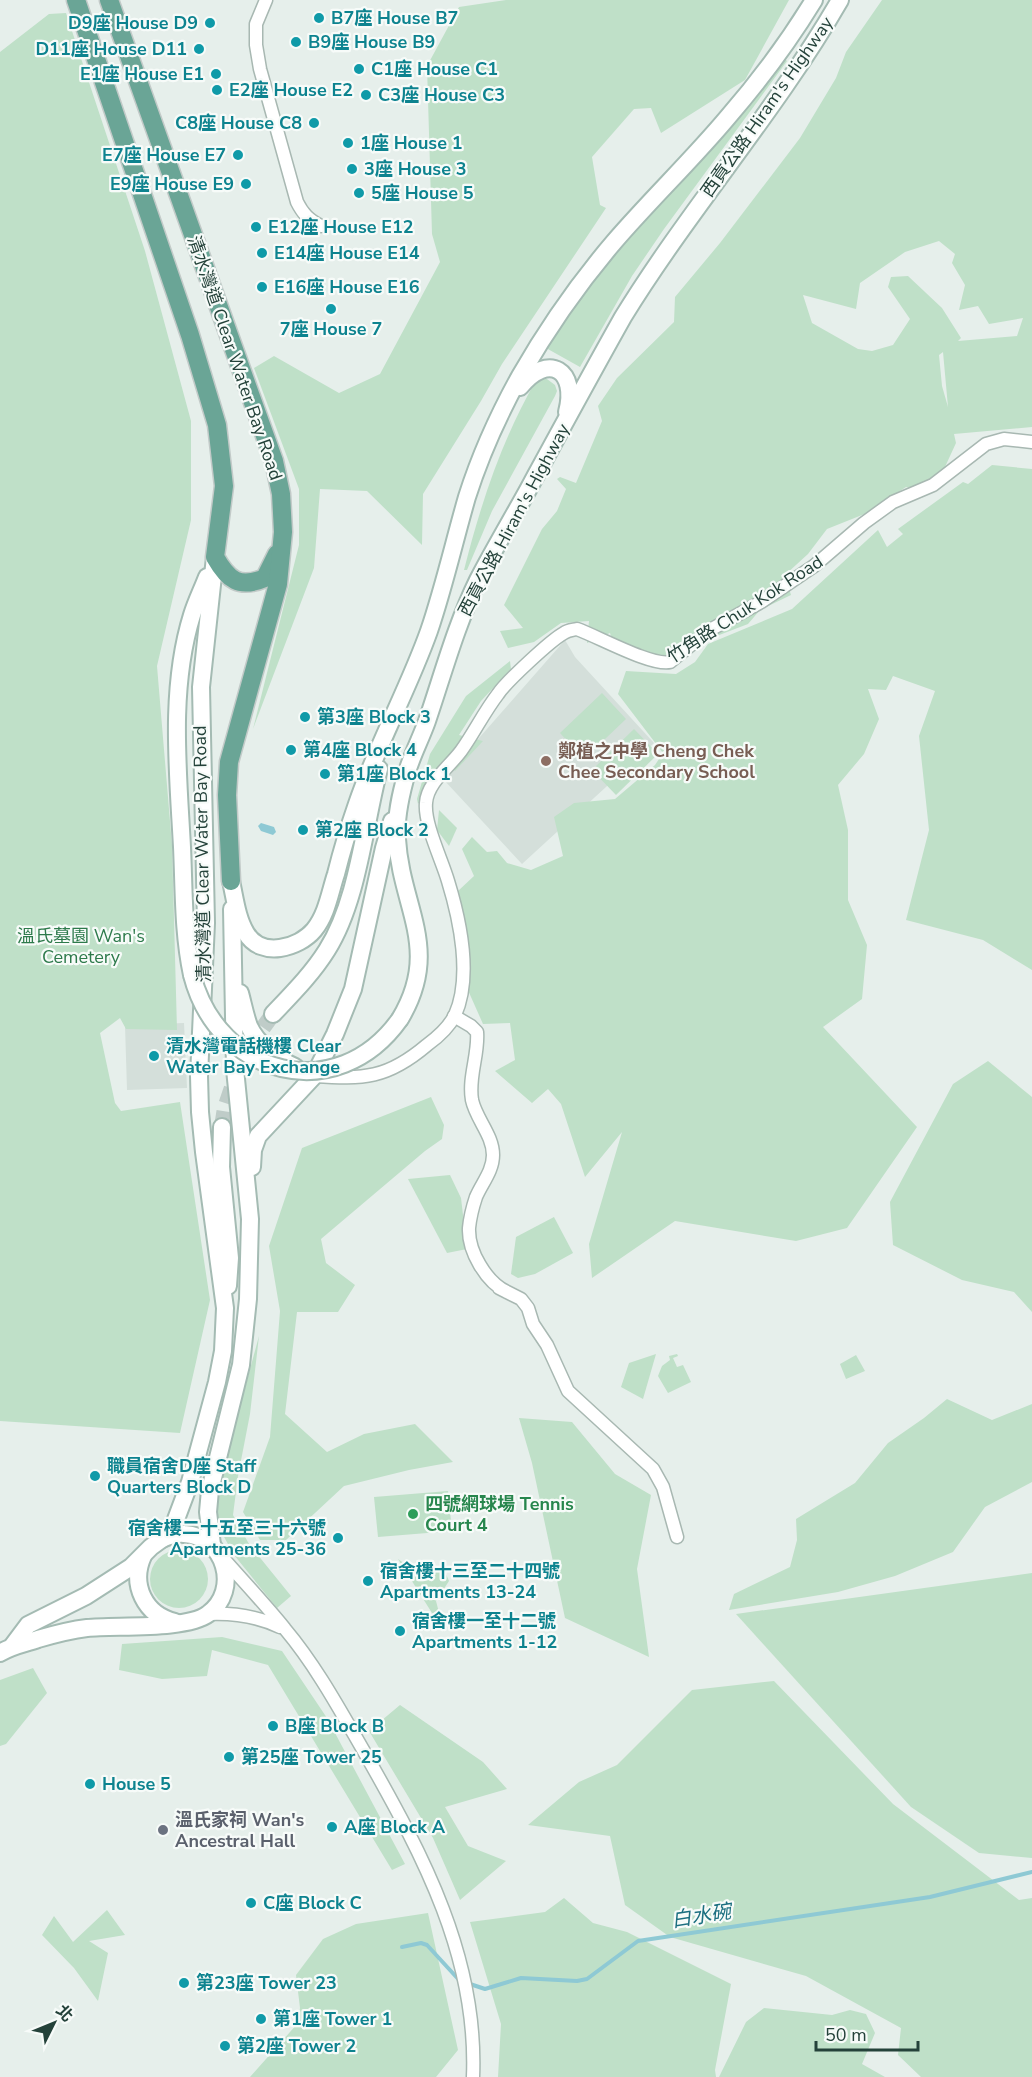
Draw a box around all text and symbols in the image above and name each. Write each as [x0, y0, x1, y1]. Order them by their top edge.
place label: B7座 House B7 [331, 6, 458, 30]
place label: D9座 House D9 [68, 11, 198, 35]
marker: B7座 House B7 [312, 11, 326, 25]
street label: 西貢公路 Hiram's Highway [695, 11, 839, 202]
marker: D9座 House D9 [203, 16, 217, 30]
place label: B9座 House B9 [308, 30, 435, 54]
marker: B9座 House B9 [289, 35, 303, 49]
place label: D11座 House D11 [35, 37, 187, 61]
marker: D11座 House D11 [192, 42, 206, 56]
place label: C1座 House C1 [371, 57, 498, 81]
place label: E1座 House E1 [80, 62, 204, 86]
marker: C1座 House C1 [352, 62, 366, 76]
marker: E1座 House E1 [209, 67, 223, 81]
place label: E2座 House E2 [229, 78, 353, 102]
marker: E2座 House E2 [210, 83, 224, 97]
place label: C3座 House C3 [378, 83, 505, 107]
marker: C3座 House C3 [359, 88, 373, 102]
place label: C8座 House C8 [175, 111, 302, 135]
marker: C8座 House C8 [307, 116, 321, 130]
place label: 1座 House 1 [360, 131, 463, 155]
marker: 1座 House 1 [341, 136, 355, 150]
place label: E7座 House E7 [102, 143, 226, 167]
marker: E7座 House E7 [231, 148, 245, 162]
place label: 3座 House 3 [364, 157, 467, 181]
marker: 3座 House 3 [345, 162, 359, 176]
place label: E9座 House E9 [110, 172, 234, 196]
marker: E9座 House E9 [239, 177, 253, 191]
place label: 5座 House 5 [371, 181, 474, 205]
marker: 5座 House 5 [352, 186, 366, 200]
place label: E12座 House E12 [268, 215, 414, 239]
marker: E12座 House E12 [249, 220, 263, 234]
street label: 清水灣道 Clear Water Bay Road [182, 233, 288, 483]
place label: E14座 House E14 [274, 241, 420, 265]
marker: E14座 House E14 [255, 246, 269, 260]
place label: E16座 House E16 [274, 275, 420, 299]
marker: E16座 House E16 [255, 280, 269, 294]
marker: 7座 House 7 [324, 302, 338, 316]
place label: 7座 House 7 [280, 317, 382, 341]
street label: 西貢公路 Hiram's Highway [453, 419, 575, 621]
street label: 竹角路 Chuk Kok Road [662, 550, 828, 668]
place label: 第3座 Block 3 [317, 705, 431, 729]
marker: 第3座 Block 3 [298, 710, 312, 724]
street label: 清水灣道 Clear Water Bay Road [188, 725, 216, 983]
place label: 第4座 Block 4 [303, 738, 417, 762]
place label: 鄭植之中學 Cheng Chek Chee Secondary School [558, 739, 755, 784]
marker: 第4座 Block 4 [284, 743, 298, 757]
marker: 鄭植之中學 Cheng Chek Chee Secondary School [539, 754, 553, 768]
place label: 第1座 Block 1 [337, 762, 451, 786]
marker: 第1座 Block 1 [318, 767, 332, 781]
place label: 第2座 Block 2 [315, 818, 429, 842]
marker: 第2座 Block 2 [296, 823, 310, 837]
park label: 溫氏墓園 Wan's Cemetery [17, 924, 145, 969]
place label: 清水灣電話機樓 Clear Water Bay Exchange [166, 1034, 341, 1079]
marker: 清水灣電話機樓 Clear Water Bay Exchange [147, 1049, 161, 1063]
place label: 職員宿舍D座 Staff Quarters Block D [107, 1454, 257, 1499]
marker: 職員宿舍D座 Staff Quarters Block D [88, 1469, 102, 1483]
place label: 四號網球場 Tennis Court 4 [425, 1492, 574, 1537]
marker: 四號網球場 Tennis Court 4 [406, 1507, 420, 1521]
place label: 宿舍樓二十五至三十六號 Apartments 25-36 [128, 1516, 326, 1561]
marker: 宿舍樓二十五至三十六號 Apartments 25-36 [331, 1531, 345, 1545]
place label: 宿舍樓十三至二十四號 Apartments 13-24 [380, 1559, 560, 1604]
marker: 宿舍樓十三至二十四號 Apartments 13-24 [361, 1574, 375, 1588]
place label: 宿舍樓一至十二號 Apartments 1-12 [412, 1609, 557, 1654]
marker: 宿舍樓一至十二號 Apartments 1-12 [393, 1624, 407, 1638]
place label: B座 Block B [285, 1714, 384, 1738]
marker: B座 Block B [266, 1719, 280, 1733]
place label: 第25座 Tower 25 [241, 1745, 382, 1769]
marker: 第25座 Tower 25 [222, 1750, 236, 1764]
place label: House 5 [102, 1772, 171, 1796]
marker: House 5 [83, 1777, 97, 1791]
place label: 溫氏家祠 Wan's Ancestral Hall [175, 1808, 305, 1853]
place label: A座 Block A [344, 1815, 446, 1839]
marker: A座 Block A [325, 1820, 339, 1834]
marker: 溫氏家祠 Wan's Ancestral Hall [156, 1823, 170, 1837]
place label: C座 Block C [263, 1891, 362, 1915]
marker: C座 Block C [244, 1896, 258, 1910]
water label: 白水碗 [669, 1898, 736, 1934]
place label: 第23座 Tower 23 [196, 1971, 337, 1995]
marker: 第23座 Tower 23 [177, 1976, 191, 1990]
north arrow [24, 1993, 84, 2053]
text: 北 [51, 2000, 78, 2027]
place label: 第1座 Tower 1 [273, 2007, 392, 2031]
marker: 第1座 Tower 1 [254, 2012, 268, 2026]
scale bar [816, 2014, 918, 2052]
text: 50 m [825, 2023, 867, 2047]
place label: 第2座 Tower 2 [237, 2034, 356, 2058]
marker: 第2座 Tower 2 [218, 2039, 232, 2053]

